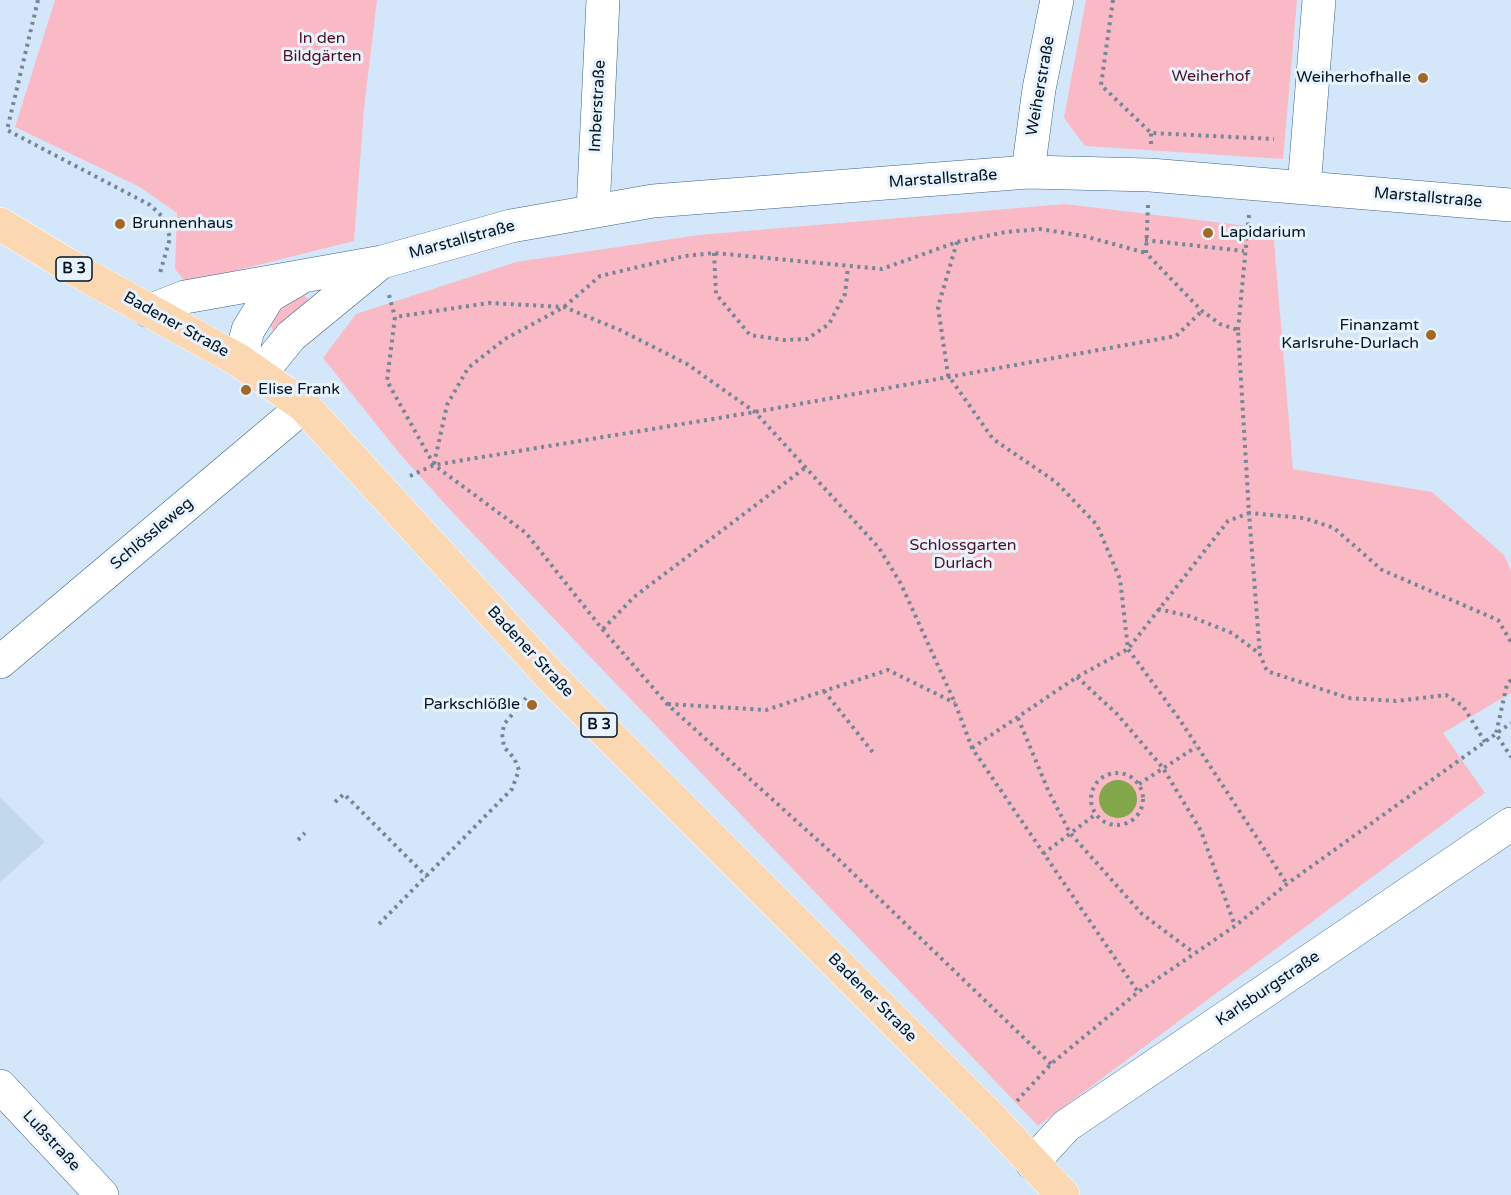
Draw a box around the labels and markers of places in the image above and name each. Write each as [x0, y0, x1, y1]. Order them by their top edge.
place label: Weiherhofhalle [1296, 68, 1411, 88]
marker: Weiherhofhalle [1416, 71, 1430, 85]
place label: Brunnenhaus [132, 214, 233, 234]
marker: Brunnenhaus [113, 217, 127, 231]
place label: Lapidarium [1220, 223, 1306, 243]
marker: Lapidarium [1201, 226, 1215, 240]
place label: Finanzamt Karlsruhe-Durlach [1281, 316, 1419, 354]
marker: Finanzamt Karlsruhe-Durlach [1424, 328, 1438, 342]
place label: Elise Frank [258, 380, 340, 400]
marker: Elise Frank [239, 383, 253, 397]
place label: Parkschlößle [423, 695, 520, 715]
marker: Parkschlößle [525, 698, 539, 712]

